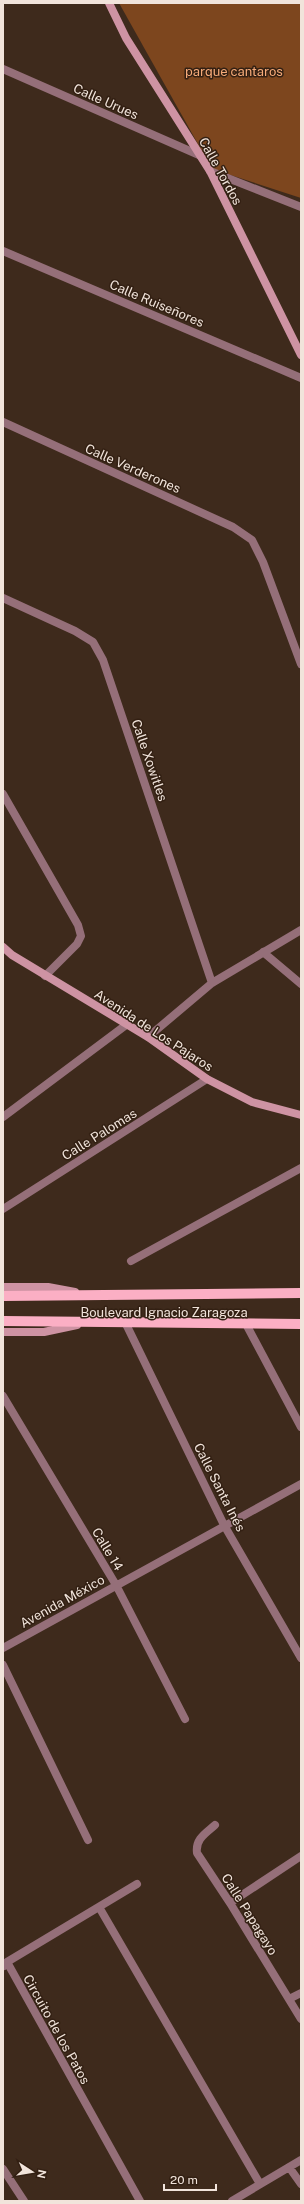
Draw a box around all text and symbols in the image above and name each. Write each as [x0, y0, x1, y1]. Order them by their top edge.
park label: parque cantaros [185, 64, 283, 79]
street label: Calle Urues [71, 80, 141, 122]
street label: Calle Tordos [196, 135, 245, 208]
street label: Calle Ruiseñores [107, 277, 206, 330]
street label: Calle Verderones [83, 441, 183, 496]
street label: Calle Xowitles [128, 717, 171, 803]
street label: Avenida de Los Pajaros [92, 987, 216, 1074]
street label: Calle Palomas [59, 1106, 139, 1163]
street label: Boulevard Ignacio Zaragoza [80, 1305, 248, 1320]
street label: Calle Santa Inés [191, 1440, 248, 1534]
street label: Calle 14 [89, 1525, 126, 1573]
street label: Avenida México [17, 1572, 107, 1631]
street label: Calle Papagayo [219, 1871, 281, 1958]
street label: Circuito de los Patos [20, 1972, 93, 2087]
north arrow [12, 2152, 52, 2192]
scale bar [164, 2166, 216, 2192]
text: N [35, 2169, 49, 2180]
text: 20 m [170, 2173, 198, 2187]

